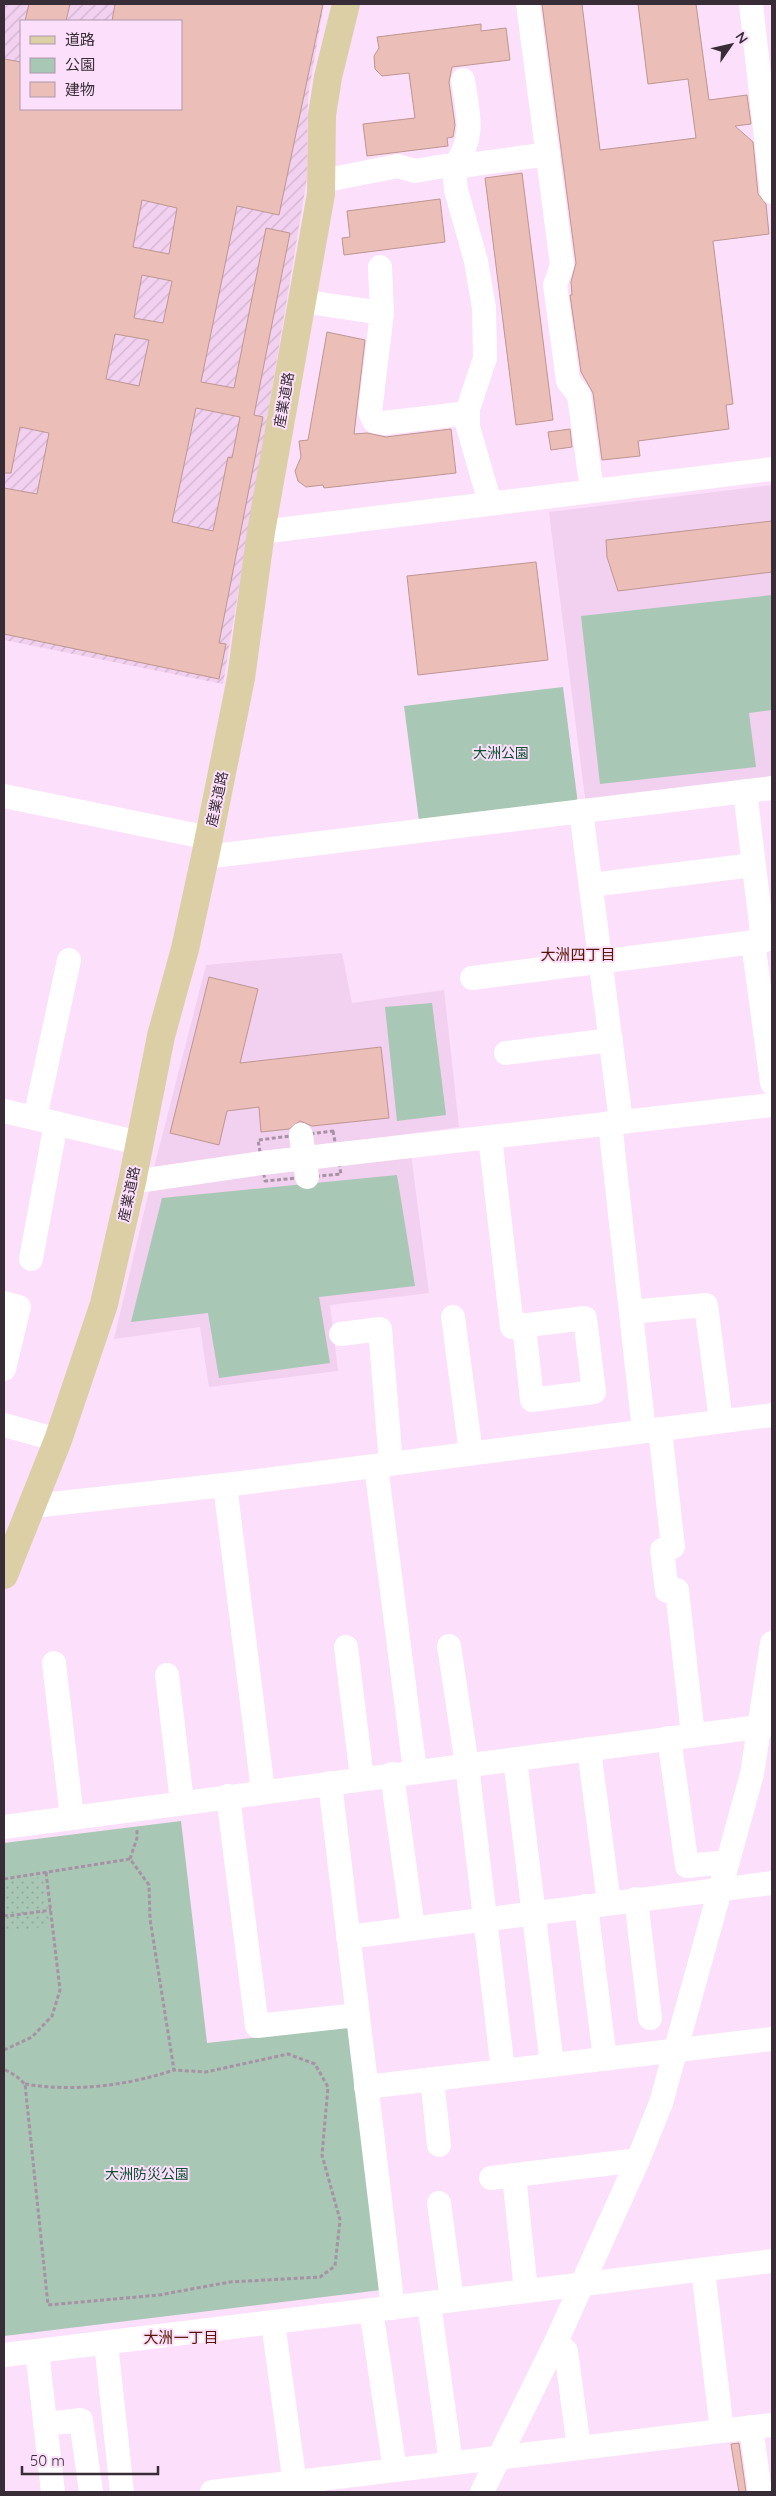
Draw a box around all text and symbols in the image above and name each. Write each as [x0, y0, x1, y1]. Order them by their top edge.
legend [20, 20, 182, 110]
north arrow [706, 20, 756, 70]
text: N [731, 28, 752, 47]
text: 道路 [65, 30, 95, 49]
text: 公園 [65, 55, 95, 74]
text: 建物 [65, 80, 95, 99]
street label: 産業道路 [270, 371, 298, 429]
park label: 大洲公園 [473, 744, 529, 762]
street label: 産業道路 [202, 770, 232, 828]
district label: 大洲四丁目 [540, 945, 616, 964]
street label: 産業道路 [114, 1165, 144, 1223]
park label: 大洲防災公園 [105, 2165, 189, 2183]
district label: 大洲一丁目 [143, 2328, 219, 2347]
scale bar [22, 2444, 159, 2476]
text: 50 m [30, 2451, 65, 2470]

